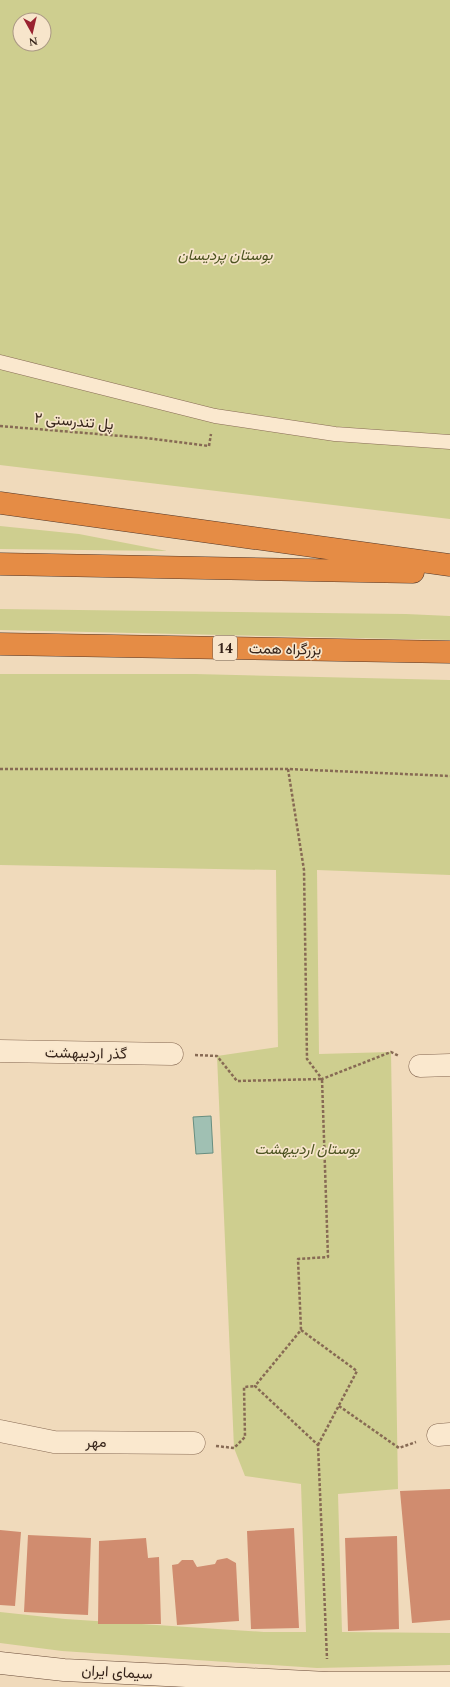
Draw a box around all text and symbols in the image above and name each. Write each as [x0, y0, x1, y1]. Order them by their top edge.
north arrow [12, 12, 52, 52]
text: N [28, 32, 39, 50]
park label: بوستان پردیسان [178, 244, 273, 267]
street label: پل تندرستی ۲ [33, 407, 115, 436]
road number: 14 [213, 636, 237, 660]
street label: بزرگراه همت [249, 637, 321, 662]
street label: گذر اردیبهشت [45, 1041, 128, 1066]
park label: بوستان اردیبهشت [255, 1138, 360, 1161]
street label: مهر [84, 1431, 107, 1454]
street label: سیمای ایران [81, 1659, 153, 1686]

